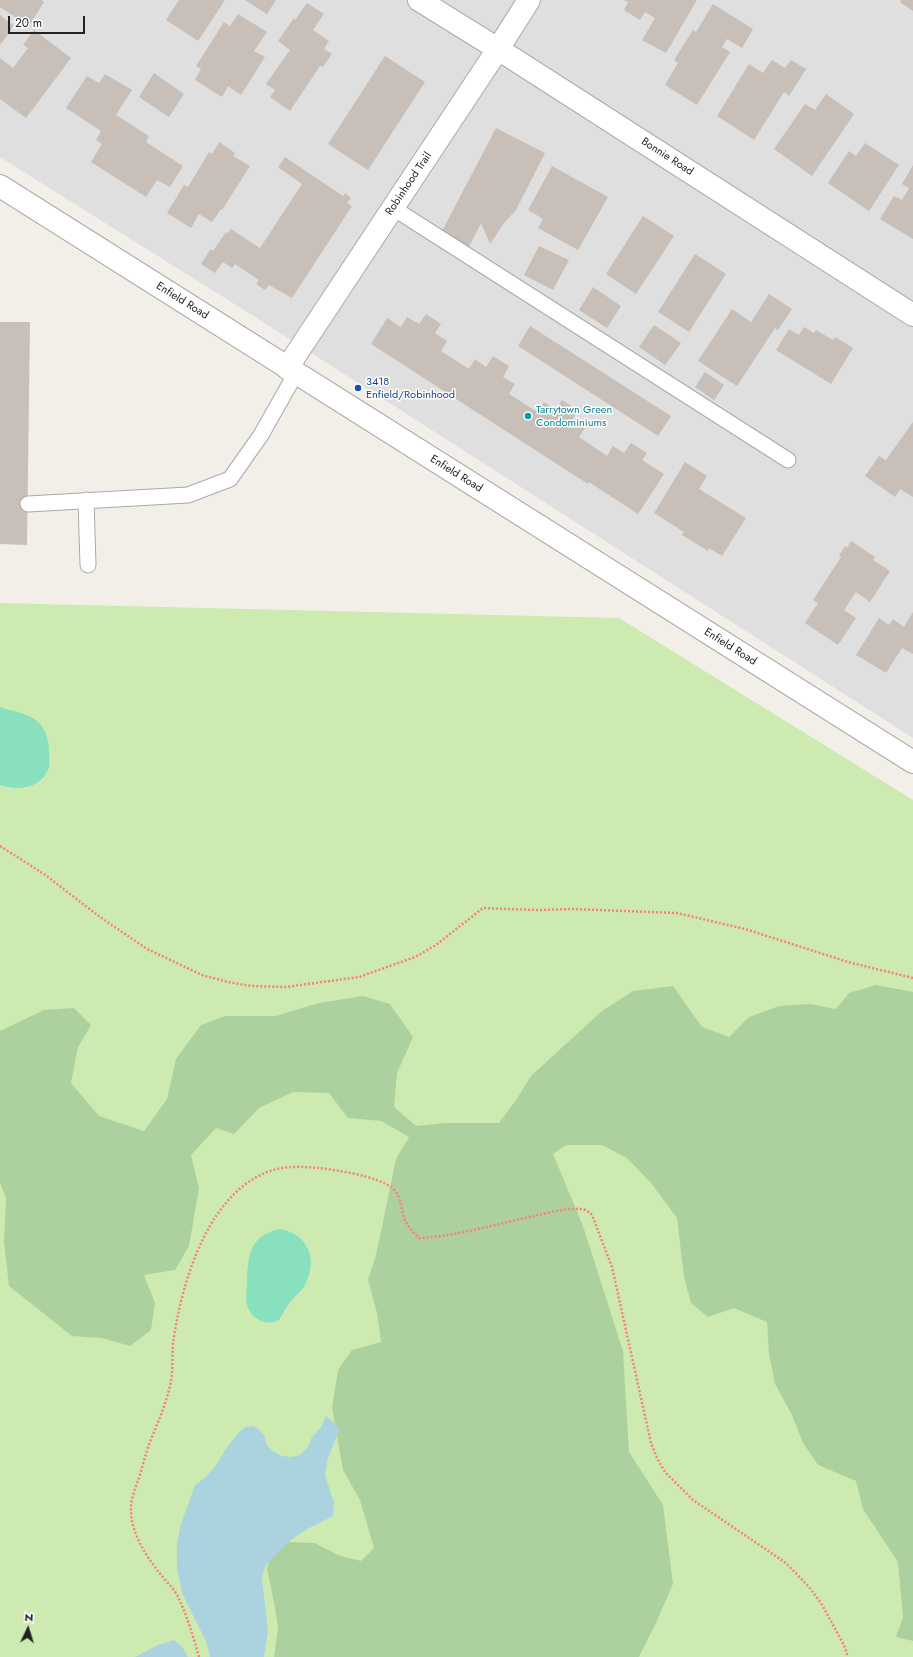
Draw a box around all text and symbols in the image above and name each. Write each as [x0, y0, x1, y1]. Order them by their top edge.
scale bar [10, 8, 87, 34]
text: 20 m [15, 14, 42, 32]
street label: Bonnie Road [639, 135, 695, 179]
street label: Robinhood Trail [383, 150, 435, 218]
street label: Enfield Road [153, 280, 211, 322]
place label: 3418 Enfield/Robinhood [366, 375, 455, 401]
marker: 3418 Enfield/Robinhood [353, 383, 363, 393]
place label: Tarrytown Green Condominiums [536, 403, 612, 429]
marker: Tarrytown Green Condominiums [523, 411, 533, 421]
street label: Enfield Road [427, 453, 485, 495]
street label: Enfield Road [701, 626, 759, 668]
north arrow [8, 1609, 48, 1649]
text: N [24, 1609, 34, 1625]

